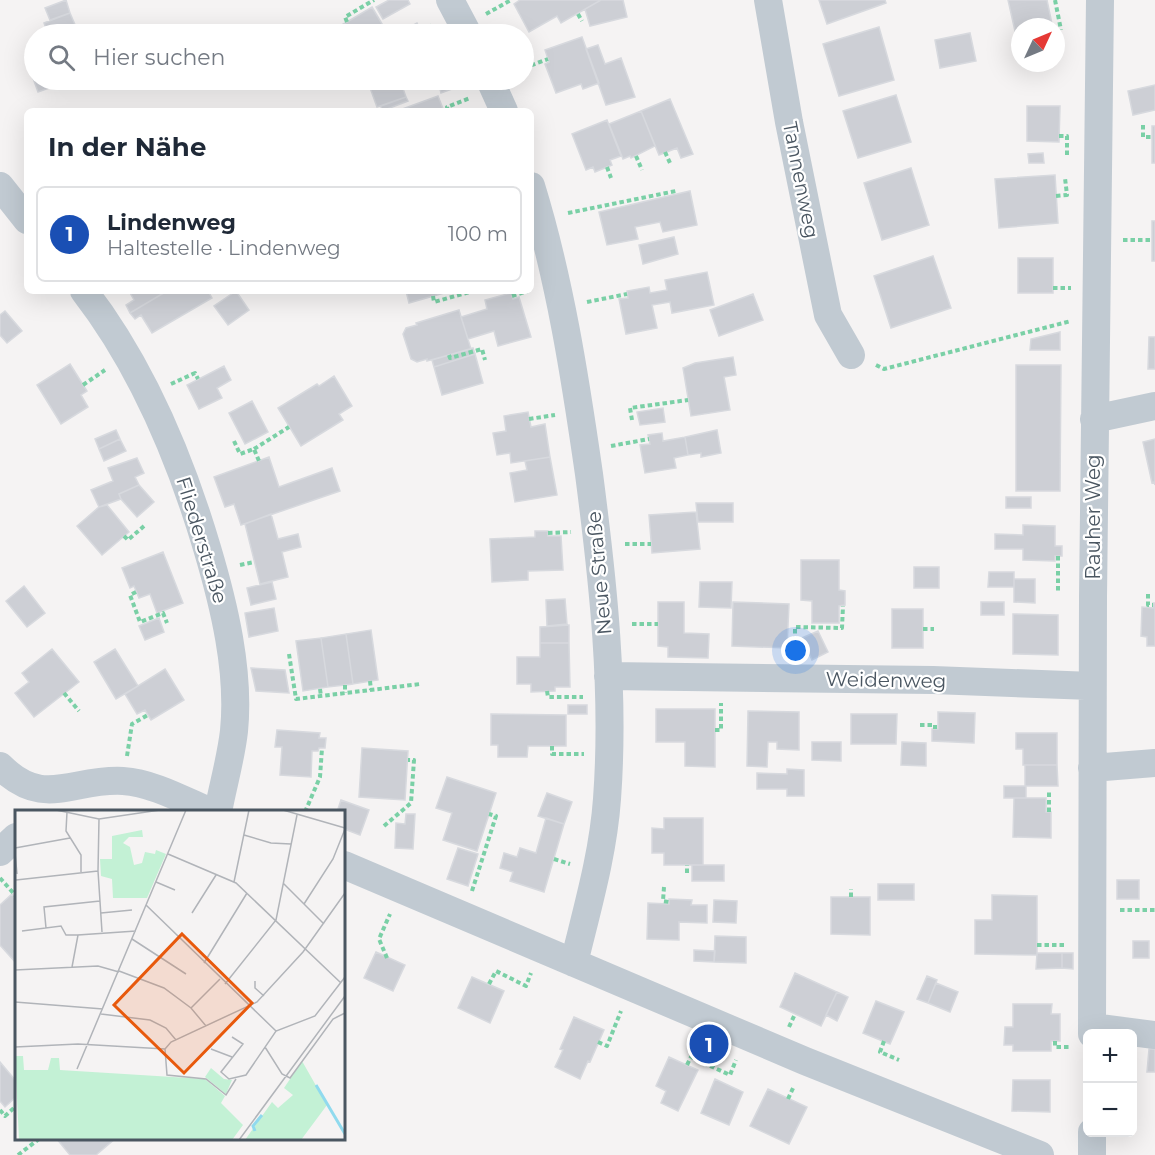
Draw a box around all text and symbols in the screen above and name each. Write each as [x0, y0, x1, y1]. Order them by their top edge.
north arrow [1011, 18, 1065, 72]
search box [24, 24, 534, 90]
icon: search [45, 41, 78, 74]
text: Hier suchen [93, 44, 225, 71]
street label: Tannenweg [778, 120, 824, 240]
text: In der Nähe [48, 131, 206, 163]
text: Lindenweg [107, 209, 236, 236]
text: 1 [66, 222, 73, 246]
text: 100 m [448, 222, 508, 246]
text: Haltestelle · Lindenweg [107, 236, 341, 260]
street label: Rauher Weg [1081, 454, 1105, 580]
street label: Fliederstraße [171, 474, 233, 606]
street label: Neue Straße [582, 510, 616, 636]
your location [781, 636, 810, 665]
street label: Weidenweg [825, 667, 947, 693]
inset map [15, 810, 345, 1140]
pin: 1 [690, 1022, 728, 1066]
map controls [1083, 1029, 1137, 1137]
button: + [1083, 1029, 1137, 1083]
button: − [1083, 1083, 1137, 1137]

